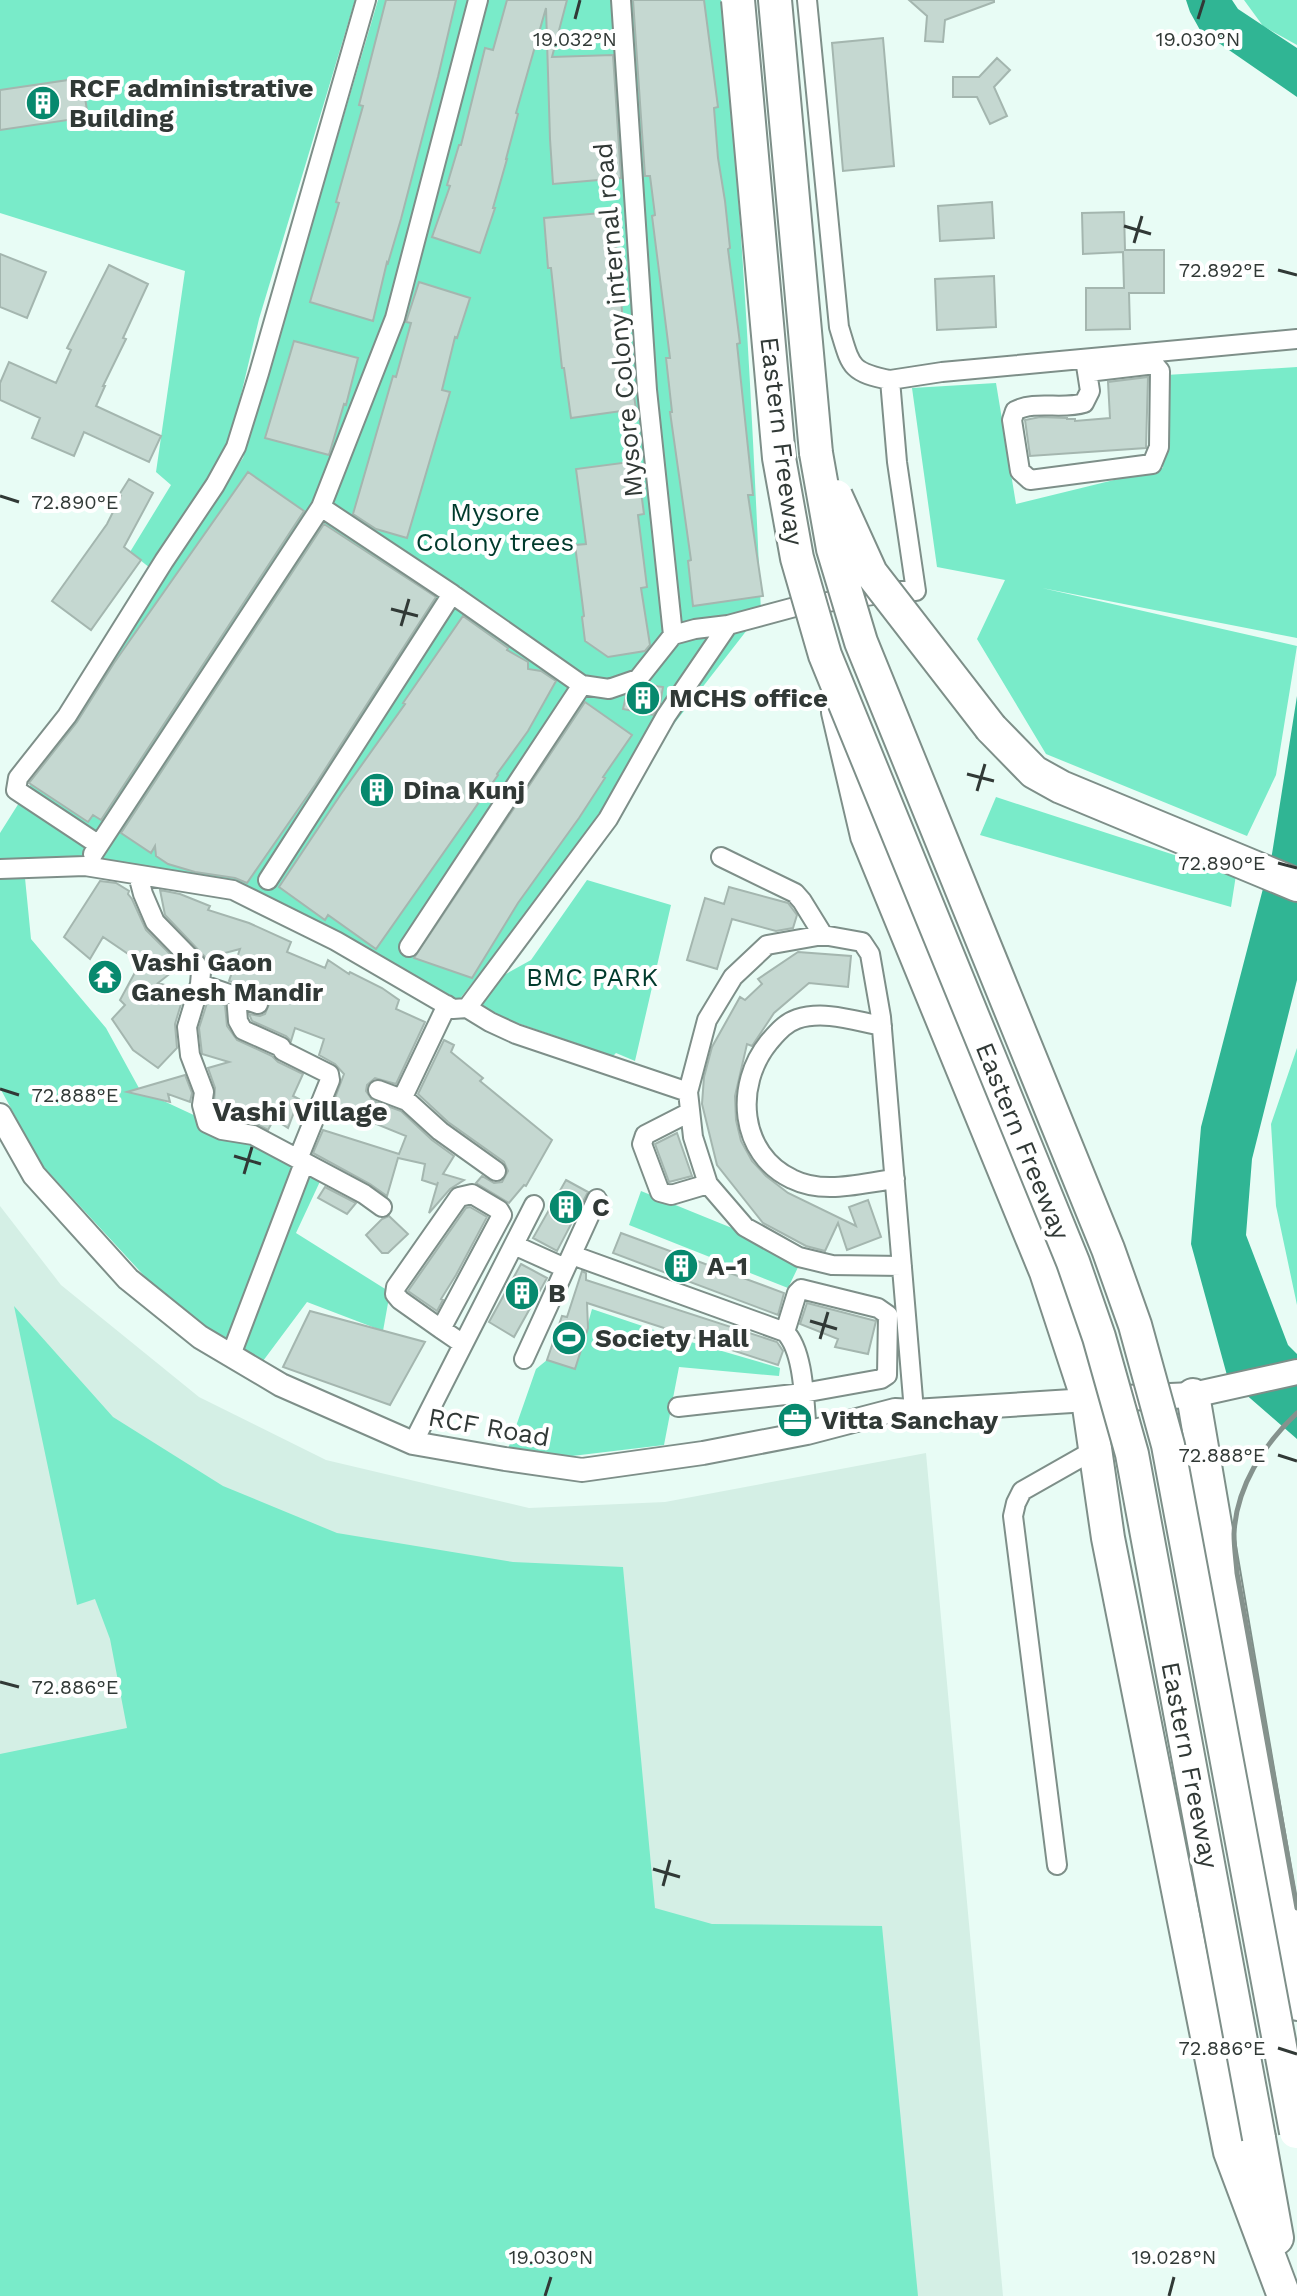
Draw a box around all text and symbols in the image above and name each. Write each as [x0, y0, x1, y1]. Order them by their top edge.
text: 19.032°N [533, 27, 617, 51]
text: 19.030°N [1156, 27, 1240, 51]
place label: RCF administrative Building [69, 73, 314, 133]
building icon: RCF administrative Building [24, 84, 62, 122]
street label: Mysore Colony internal road [588, 141, 648, 499]
text: 72.892°E [1179, 258, 1265, 282]
street label: Eastern Freeway [754, 335, 810, 548]
text: 72.890°E [31, 490, 119, 514]
park label: Mysore Colony trees [416, 497, 574, 557]
building icon: MCHS office [624, 679, 662, 717]
place label: MCHS office [669, 683, 828, 713]
building icon: Dina Kunj [358, 771, 396, 809]
place label: Dina Kunj [403, 775, 525, 805]
text: 72.890°E [1178, 851, 1266, 875]
place label: Vashi Gaon Ganesh Mandir [131, 947, 324, 1007]
temple icon: Vashi Gaon Ganesh Mandir [86, 958, 124, 996]
park label: BMC PARK [526, 962, 658, 992]
street label: Eastern Freeway [970, 1038, 1076, 1245]
text: 72.888°E [31, 1083, 119, 1107]
district label: Vashi Village [212, 1095, 388, 1128]
building icon: C [547, 1188, 585, 1226]
place label: C [592, 1192, 610, 1222]
building icon: A-1 [662, 1247, 700, 1285]
place label: A-1 [707, 1251, 748, 1281]
building icon: B [503, 1274, 541, 1312]
place label: B [548, 1278, 566, 1308]
sports icon: Society Hall [550, 1319, 588, 1357]
place label: Society Hall [595, 1323, 749, 1353]
office icon: Vitta Sanchay [776, 1401, 814, 1439]
street label: RCF Road [426, 1402, 552, 1452]
place label: Vitta Sanchay [821, 1405, 998, 1435]
text: 72.888°E [1178, 1443, 1266, 1467]
street label: Eastern Freeway [1155, 1659, 1225, 1871]
text: 72.886°E [32, 1675, 118, 1699]
text: 72.886°E [1179, 2036, 1265, 2060]
text: 19.030°N [509, 2245, 593, 2269]
text: 19.028°N [1132, 2245, 1217, 2269]

